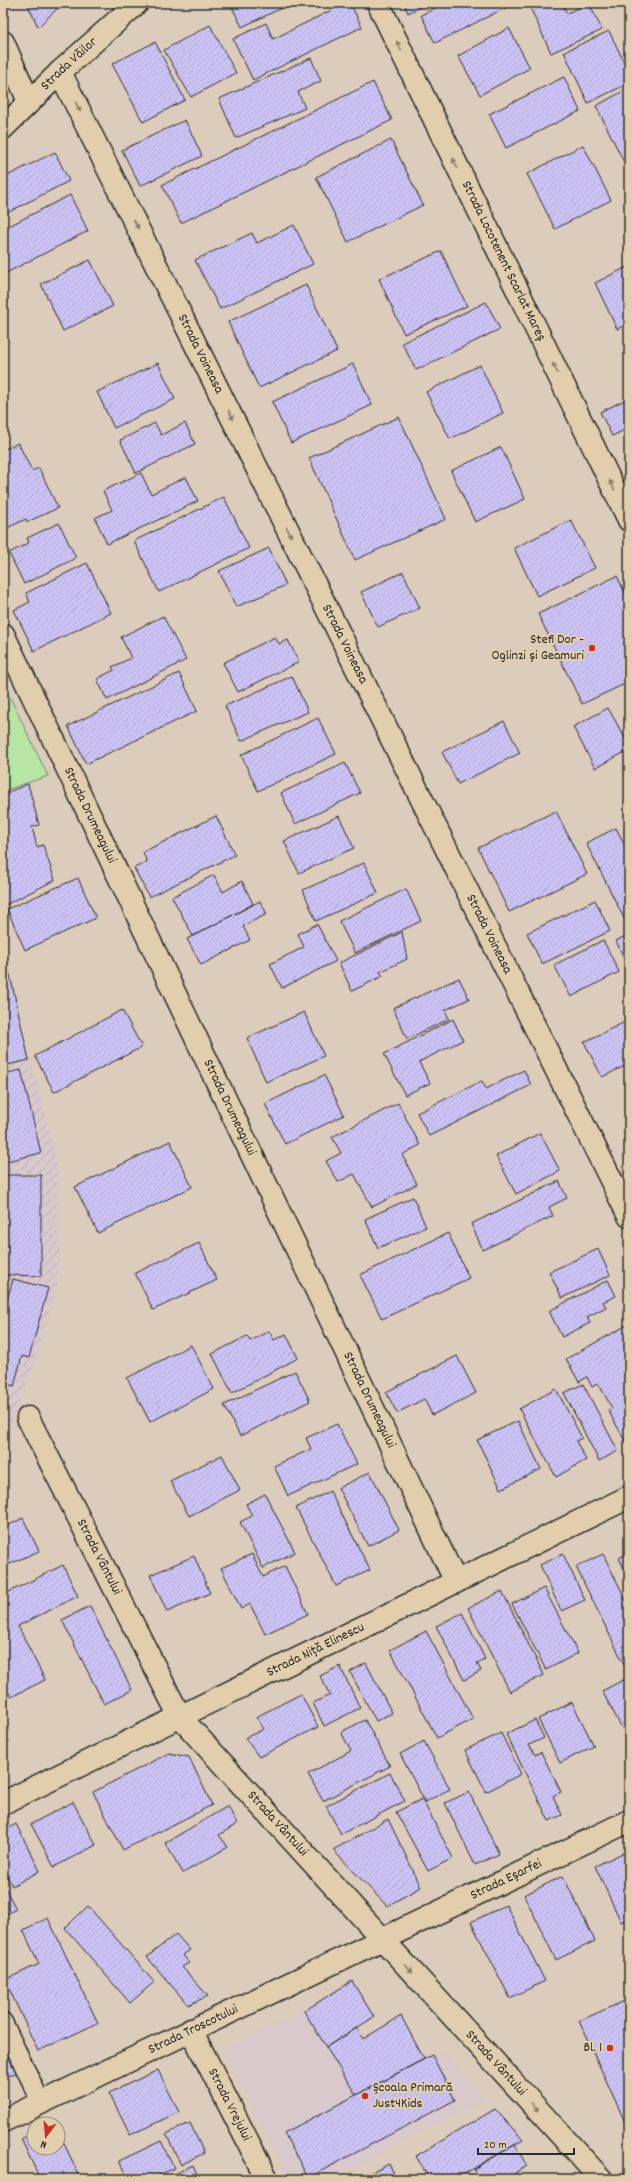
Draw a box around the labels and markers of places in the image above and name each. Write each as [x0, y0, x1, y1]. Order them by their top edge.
place label: Stefi Dor - Oglinzi și Geamuri [492, 630, 584, 666]
marker: Stefi Dor - Oglinzi și Geamuri [587, 643, 597, 653]
place label: Bl. 1 [583, 2038, 602, 2058]
marker: Bl. 1 [605, 2043, 615, 2053]
place label: Școala Primară Just4Kids [373, 2078, 453, 2114]
marker: Școala Primară Just4Kids [360, 2091, 370, 2101]

